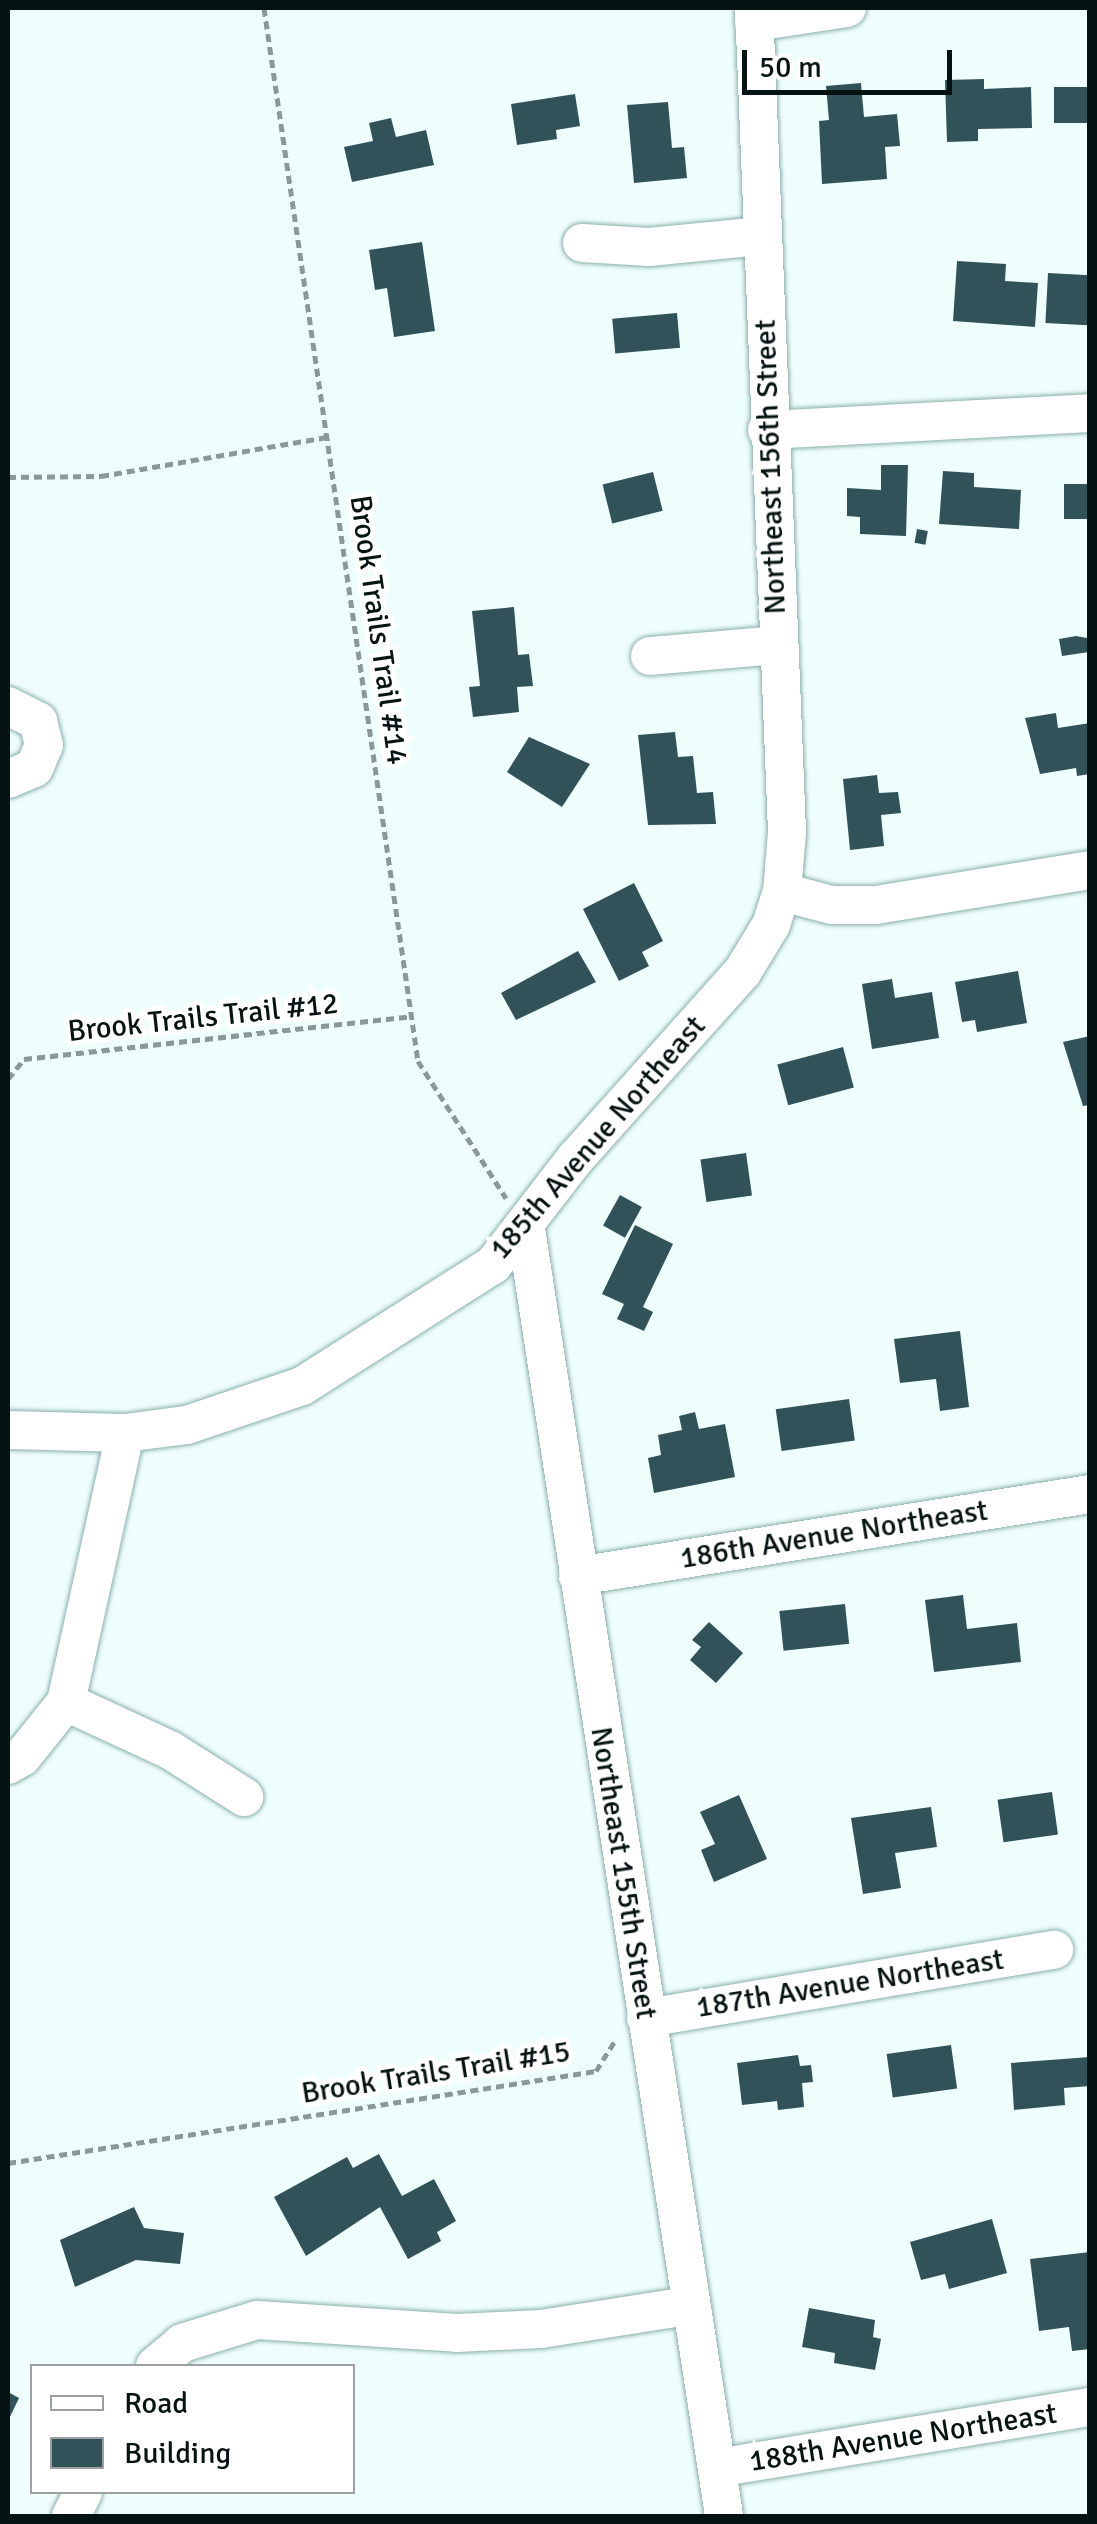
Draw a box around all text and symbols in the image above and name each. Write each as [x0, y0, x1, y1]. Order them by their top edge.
scale bar [747, 30, 957, 92]
text: 50 m [759, 49, 822, 86]
street label: Northeast 156th Street [748, 319, 794, 615]
street label: Brook Trails Trail #14 [341, 493, 415, 767]
street label: Brook Trails Trail #12 [66, 986, 340, 1050]
street label: 185th Avenue Northeast [482, 1009, 714, 1267]
street label: 186th Avenue Northeast [678, 1493, 990, 1577]
street label: Northeast 155th Street [582, 1724, 664, 2022]
street label: 187th Avenue Northeast [694, 1942, 1006, 2026]
street label: Brook Trails Trail #15 [299, 2034, 573, 2112]
legend [30, 2364, 355, 2494]
text: Road [124, 2385, 188, 2422]
street label: 188th Avenue Northeast [747, 2396, 1059, 2480]
text: Building [124, 2435, 231, 2472]

